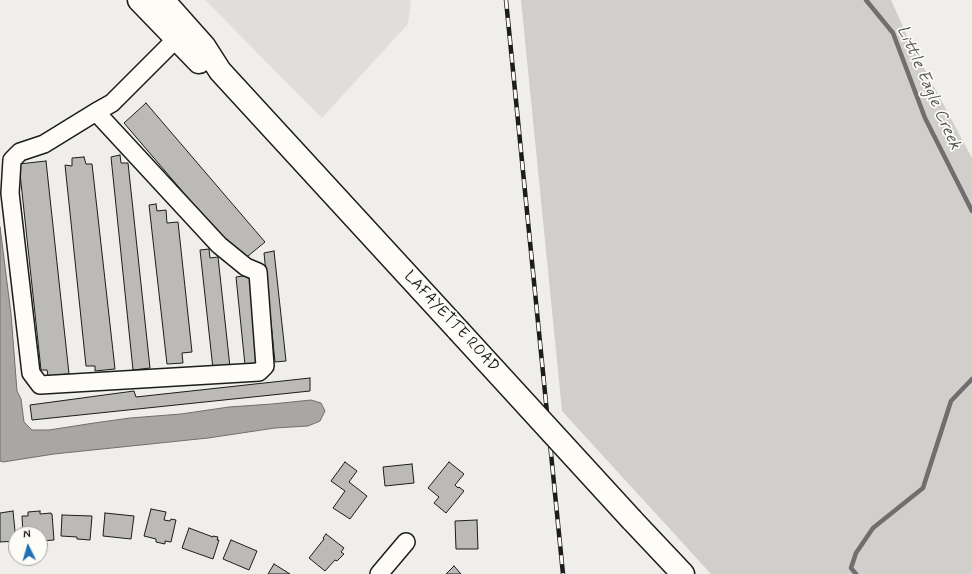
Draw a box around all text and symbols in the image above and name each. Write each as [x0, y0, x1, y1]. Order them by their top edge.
water label: Little Eagle Creek [891, 23, 965, 153]
street label: LAFAYETTE ROAD [399, 267, 503, 377]
north arrow [8, 526, 48, 566]
text: N [23, 528, 31, 542]

